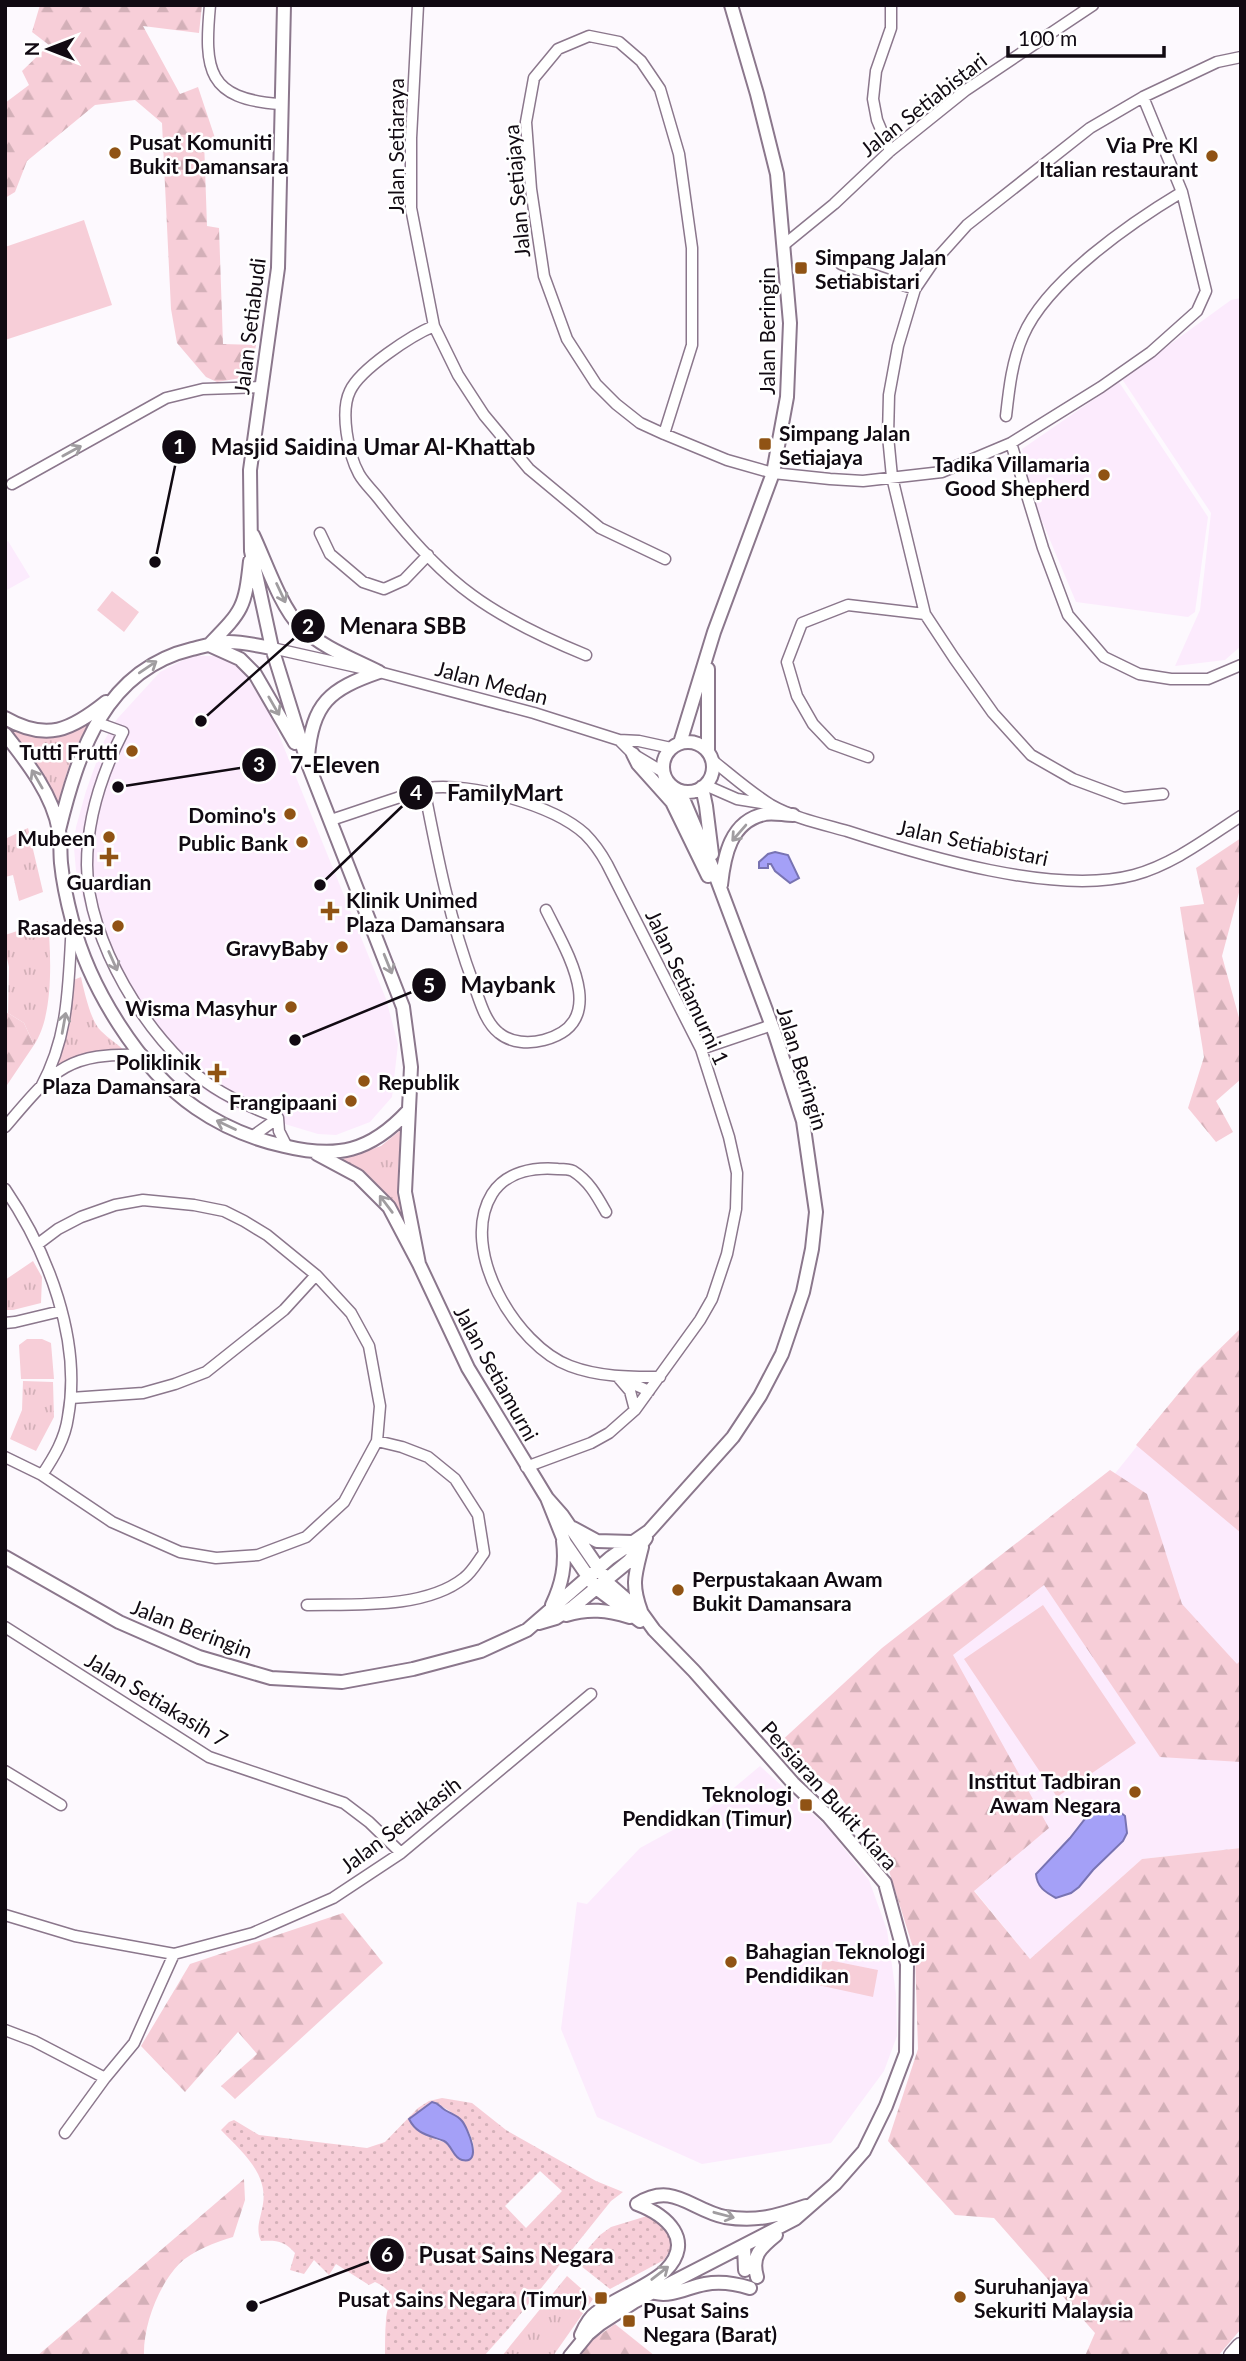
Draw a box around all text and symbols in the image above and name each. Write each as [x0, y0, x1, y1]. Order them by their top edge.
north arrow [14, 14, 84, 84]
scale bar [1008, 14, 1164, 58]
text: 100 m [1018, 25, 1077, 50]
text: N [20, 42, 43, 56]
street label: Jalan Setiabistari [855, 47, 991, 161]
street label: Jalan Setiaraya [383, 78, 408, 214]
street label: Jalan Setiajaya [498, 123, 534, 259]
place label: Pusat Komuniti Bukit Damansara [129, 129, 289, 178]
place label: Via Pre Kl Italian restaurant [1039, 132, 1198, 181]
marker: Pusat Komuniti Bukit Damansara [107, 145, 123, 161]
marker: Via Pre Kl Italian restaurant [1204, 148, 1220, 164]
place label: Simpang Jalan Setiabistari [815, 244, 946, 293]
street label: Jalan Setiabudi [228, 256, 270, 396]
marker: Simpang Jalan Setiabistari [793, 260, 809, 276]
street label: Jalan Beringin [754, 267, 779, 395]
place label: Simpang Jalan Setiajaya [779, 420, 910, 469]
callout: Masjid Saidina Umar Al-Khattab [161, 425, 550, 469]
text: Masjid Saidina Umar Al-Khattab [211, 432, 535, 460]
text: 1 [173, 433, 185, 458]
marker: Simpang Jalan Setiajaya [757, 436, 773, 452]
one-way arrow [61, 444, 81, 458]
place label: Tadika Villamaria Good Shepherd [933, 451, 1090, 500]
marker: Tadika Villamaria Good Shepherd [1096, 467, 1112, 483]
one-way arrow [274, 582, 288, 603]
callout: Menara SBB [290, 604, 480, 648]
text: Menara SBB [340, 611, 466, 639]
text: 2 [302, 613, 314, 638]
street label: Jalan Medan [433, 655, 551, 709]
one-way arrow [138, 660, 157, 674]
one-way arrow [267, 695, 281, 715]
place label: Tutti Frutti [19, 739, 118, 764]
marker: Tutti Frutti [124, 743, 140, 759]
callout: 7-Eleven [241, 743, 394, 787]
text: 7-Eleven [290, 750, 380, 778]
text: 3 [253, 751, 265, 776]
one-way arrow [30, 770, 44, 790]
callout: FamilyMart [398, 771, 577, 815]
text: FamilyMart [447, 778, 563, 806]
text: 4 [410, 779, 422, 804]
place label: Domino's [188, 802, 276, 827]
marker: Domino's [282, 806, 298, 822]
street label: Jalan Setiabistari [895, 814, 1051, 870]
one-way arrow [731, 823, 747, 841]
place label: Mubeen [17, 825, 95, 850]
marker: Mubeen [101, 829, 117, 845]
place label: Public Bank [178, 830, 289, 855]
marker: Public Bank [294, 834, 310, 850]
marker: Guardian [101, 849, 117, 865]
place label: Guardian [67, 869, 151, 894]
place label: Klinik Unimed Plaza Damansara [346, 887, 505, 936]
marker: Klinik Unimed Plaza Damansara [320, 901, 340, 921]
street label: Jalan Setiamurni 1 [641, 906, 735, 1068]
place label: Rasadesa [17, 914, 104, 939]
marker: Rasadesa [110, 918, 126, 934]
place label: GravyBaby [226, 935, 329, 960]
marker: GravyBaby [334, 939, 350, 955]
one-way arrow [107, 950, 120, 972]
one-way arrow [382, 953, 395, 974]
callout: Maybank [412, 963, 570, 1007]
text: Maybank [461, 970, 556, 998]
text: 5 [423, 972, 435, 997]
place label: Wisma Masyhur [125, 995, 277, 1020]
marker: Wisma Masyhur [283, 999, 299, 1015]
street label: Jalan Beringin [772, 1003, 834, 1133]
one-way arrow [58, 1012, 71, 1035]
place label: Poliklinik Plaza Damansara [42, 1049, 202, 1098]
marker: Poliklinik Plaza Damansara [207, 1063, 227, 1083]
place label: Republik [378, 1069, 460, 1094]
marker: Republik [356, 1073, 372, 1089]
place label: Frangipaani [229, 1089, 337, 1114]
marker: Frangipaani [343, 1093, 359, 1109]
one-way arrow [215, 1118, 237, 1131]
one-way arrow [379, 1195, 394, 1214]
street label: Jalan Setiamurni [450, 1301, 544, 1445]
place label: Perpustakaan Awam Bukit Damansara [692, 1566, 883, 1615]
marker: Perpustakaan Awam Bukit Damansara [670, 1582, 686, 1598]
street label: Jalan Beringin [128, 1593, 256, 1663]
street label: Jalan Setiakasih 7 [81, 1647, 233, 1751]
street label: Persiaran Bukit Kiara [757, 1716, 903, 1874]
place label: Institut Tadbiran Awam Negara [968, 1768, 1121, 1817]
street label: Jalan Setiakasih [335, 1771, 465, 1877]
place label: Teknologi Pendidkan (Timur) [622, 1781, 792, 1830]
marker: Institut Tadbiran Awam Negara [1127, 1784, 1143, 1800]
marker: Teknologi Pendidkan (Timur) [798, 1797, 814, 1813]
place label: Bahagian Teknologi Pendidikan [745, 1938, 925, 1987]
marker: Bahagian Teknologi Pendidikan [723, 1954, 739, 1970]
one-way arrow [712, 2209, 734, 2222]
callout: Pusat Sains Negara [369, 2233, 628, 2277]
text: Pusat Sains Negara [418, 2240, 614, 2268]
text: 6 [381, 2241, 393, 2266]
one-way arrow [650, 2265, 668, 2280]
place label: Suruhanjaya Sekuriti Malaysia [974, 2273, 1133, 2322]
place label: Pusat Sains Negara (Timur) [338, 2286, 587, 2311]
marker: Suruhanjaya Sekuriti Malaysia [952, 2289, 968, 2305]
marker: Pusat Sains Negara (Timur) [593, 2290, 609, 2306]
place label: Pusat Sains Negara (Barat) [643, 2297, 777, 2346]
marker: Pusat Sains Negara (Barat) [621, 2313, 637, 2329]

